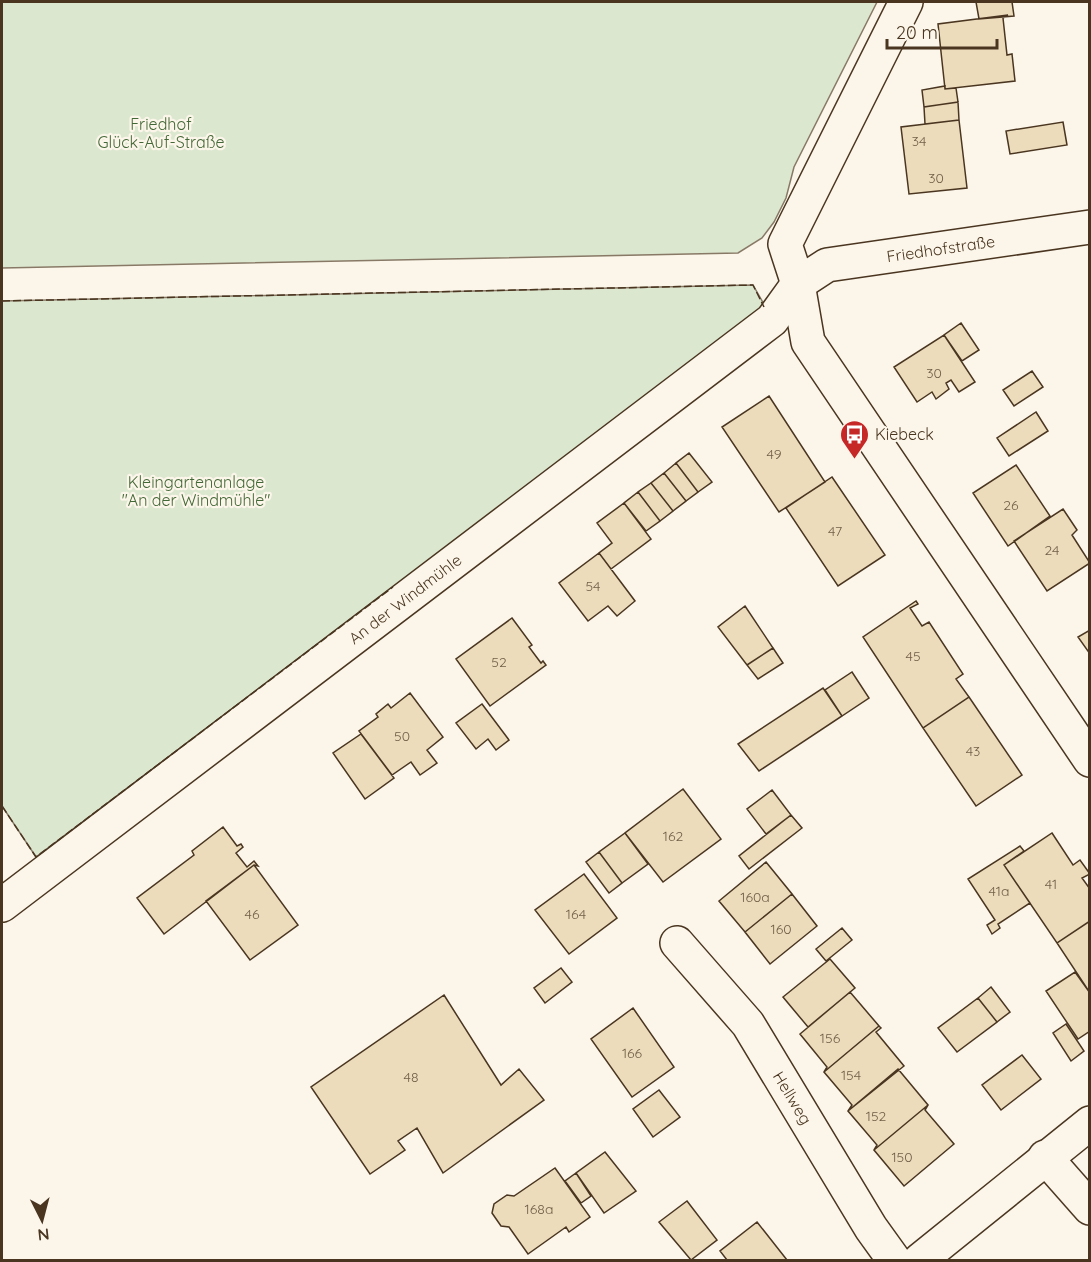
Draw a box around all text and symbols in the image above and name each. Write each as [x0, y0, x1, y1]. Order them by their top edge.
scale bar [887, 12, 996, 50]
text: 20 m [896, 21, 938, 44]
park label: Friedhof Glück-Auf-Straße [97, 114, 225, 152]
house number: 34 [912, 132, 926, 150]
house number: 30 [928, 169, 944, 187]
street label: Friedhofstraße [885, 231, 996, 266]
house number: 30 [926, 364, 942, 382]
bus stop icon: Kiebeck [838, 418, 870, 460]
place label: Kiebeck [875, 424, 934, 444]
house number: 49 [767, 445, 782, 463]
park label: Kleingartenanlage "An der Windmühle" [122, 472, 270, 510]
house number: 26 [1003, 496, 1019, 514]
house number: 47 [828, 522, 842, 540]
house number: 24 [1045, 541, 1059, 559]
street label: An der Windmühle [345, 550, 465, 648]
house number: 54 [585, 577, 601, 595]
house number: 45 [905, 647, 921, 665]
house number: 52 [491, 653, 507, 671]
house number: 50 [394, 727, 410, 745]
house number: 43 [966, 742, 980, 760]
house number: 162 [663, 827, 683, 845]
house number: 41 [1045, 875, 1057, 893]
house number: 41a [989, 882, 1009, 900]
house number: 160a [740, 888, 770, 906]
house number: 46 [245, 905, 260, 923]
house number: 164 [566, 905, 586, 923]
house number: 160 [770, 920, 792, 938]
house number: 156 [820, 1029, 841, 1047]
house number: 166 [622, 1044, 643, 1062]
house number: 154 [841, 1066, 861, 1084]
house number: 48 [404, 1068, 418, 1086]
street label: Hellweg [769, 1068, 816, 1128]
house number: 152 [866, 1107, 887, 1125]
house number: 150 [891, 1148, 913, 1166]
north arrow [12, 1190, 72, 1250]
house number: 168a [525, 1200, 553, 1218]
text: N [37, 1224, 50, 1245]

